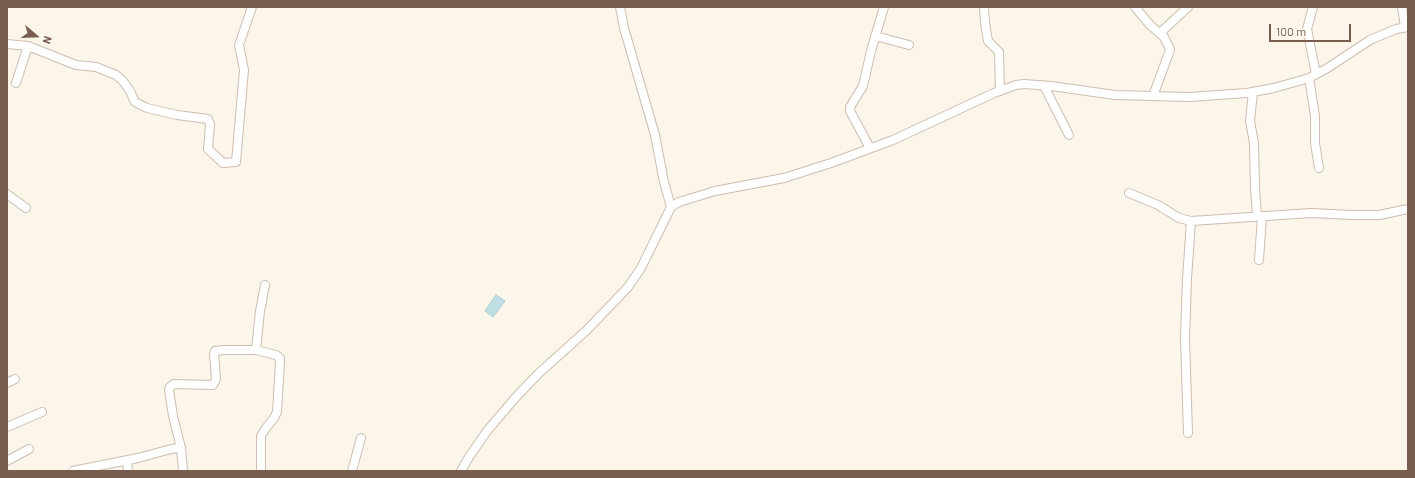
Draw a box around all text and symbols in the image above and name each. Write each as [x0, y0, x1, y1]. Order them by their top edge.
north arrow [16, 16, 56, 56]
scale bar [1271, 16, 1353, 42]
text: 100 m [1276, 24, 1306, 38]
text: N [40, 34, 55, 46]

